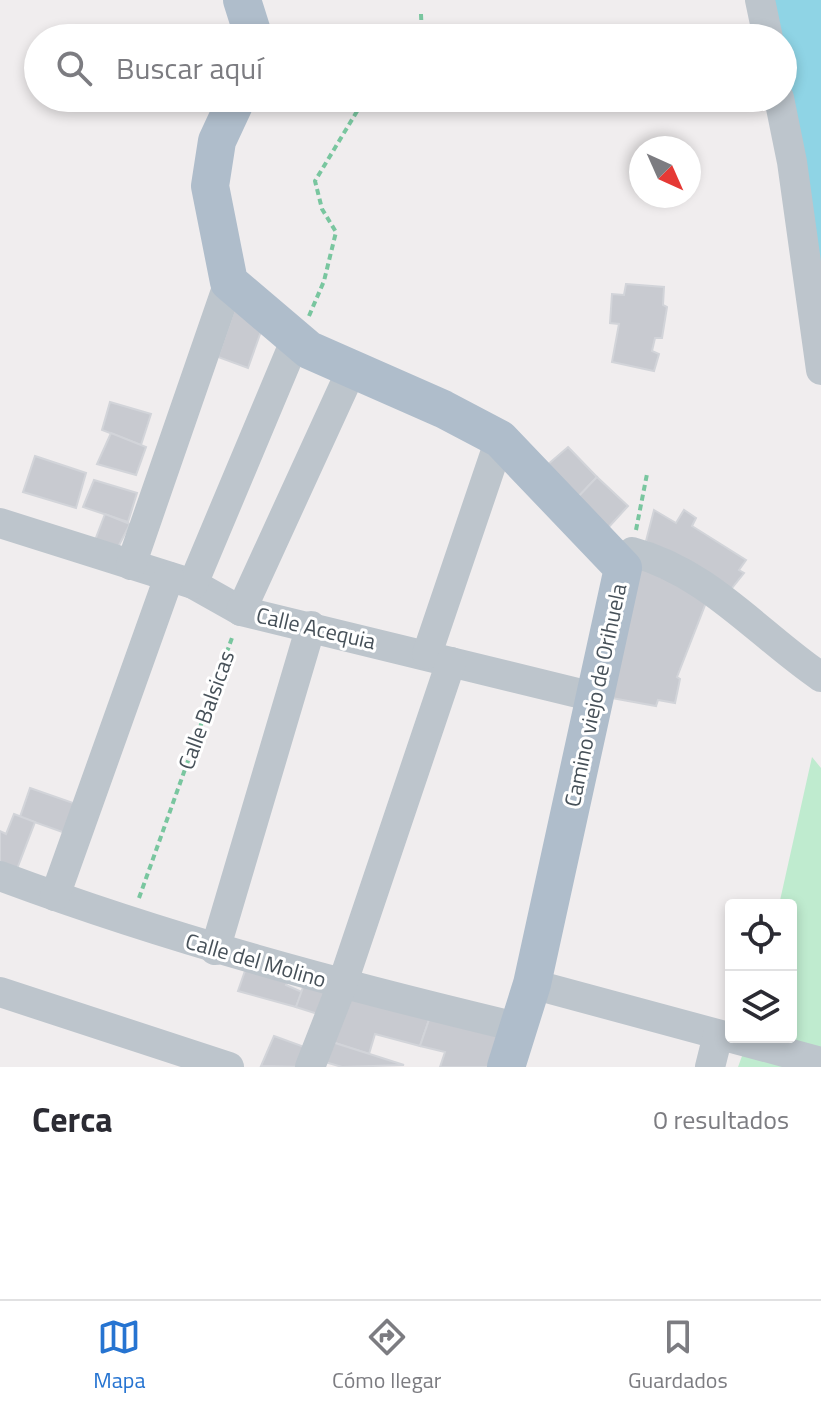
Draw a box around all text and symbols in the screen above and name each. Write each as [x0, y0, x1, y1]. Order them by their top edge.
search box [24, 24, 797, 112]
text: Buscar aquí [116, 45, 263, 91]
icon: search [52, 46, 96, 90]
north arrow [629, 136, 701, 208]
street label: Camino viejo de Orihuela [555, 580, 635, 810]
street label: Calle Acequia [253, 598, 379, 658]
street label: Calle Balsicas [169, 646, 243, 774]
map controls [725, 899, 797, 1043]
button: locate [725, 899, 797, 971]
street label: Calle del Molino [182, 924, 330, 996]
button: layers [725, 971, 797, 1043]
text: Cerca [32, 1093, 113, 1145]
text: 0 resultados [653, 1100, 789, 1139]
tab: Mapa [93, 1315, 145, 1397]
tab: Cómo llegar [332, 1315, 441, 1397]
tab: Guardados [628, 1315, 728, 1397]

